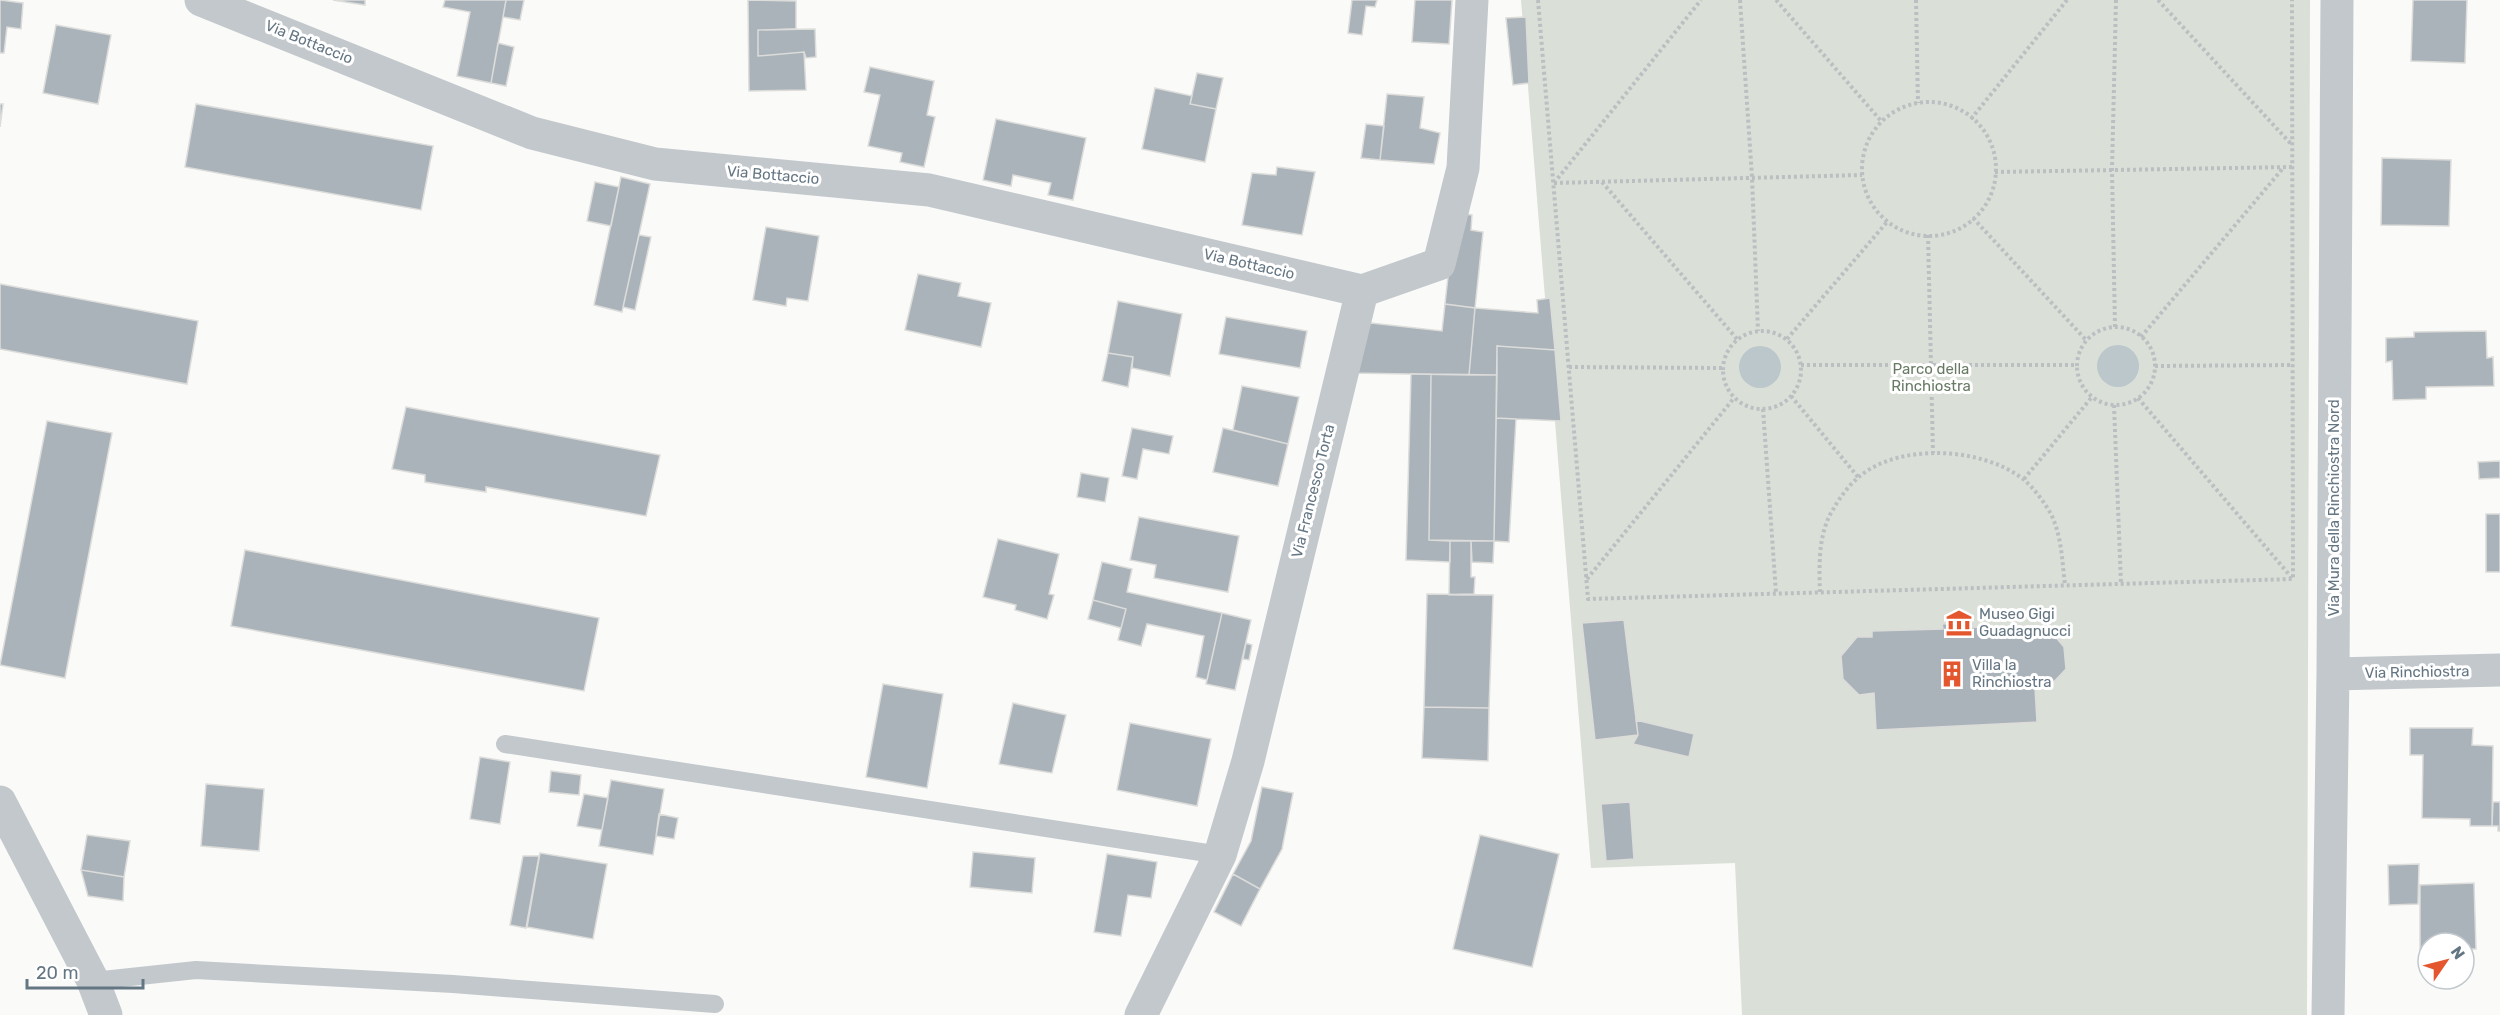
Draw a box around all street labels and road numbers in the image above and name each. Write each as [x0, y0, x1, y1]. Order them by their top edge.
street label: Via Bottaccio [263, 16, 355, 68]
street label: Via Bottaccio [726, 162, 820, 188]
street label: Via Bottaccio [1202, 245, 1296, 283]
street label: Via Mura della Rinchiostra Nord [2325, 399, 2343, 617]
street label: Via Francesco Torta [1288, 422, 1338, 560]
street label: Via Rinchiostra [2364, 662, 2470, 682]

